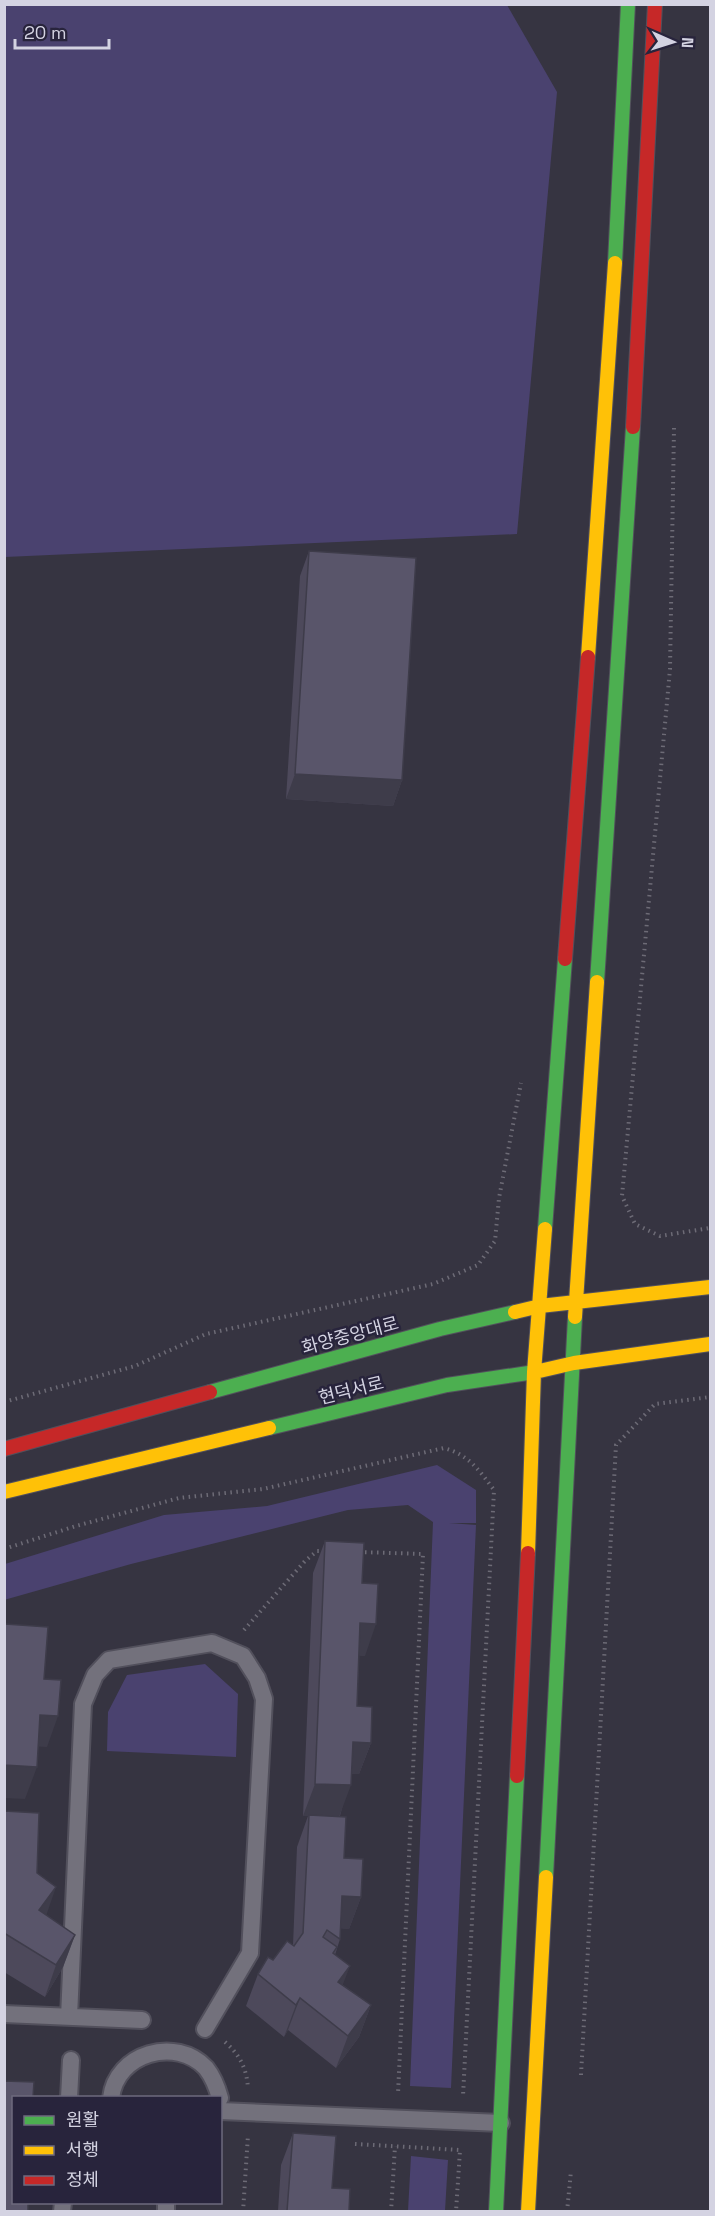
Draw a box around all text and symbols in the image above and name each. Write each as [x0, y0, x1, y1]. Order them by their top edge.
scale bar [15, 12, 110, 50]
north arrow [643, 12, 703, 72]
text: 20 m [24, 21, 67, 44]
text: N [677, 37, 698, 49]
street label: 화양중앙대로 [299, 1311, 401, 1359]
street label: 현덕서로 [316, 1371, 386, 1409]
legend [12, 2096, 222, 2204]
text: 원활 [66, 2108, 99, 2131]
text: 서행 [66, 2138, 99, 2161]
text: 정체 [66, 2168, 99, 2191]

